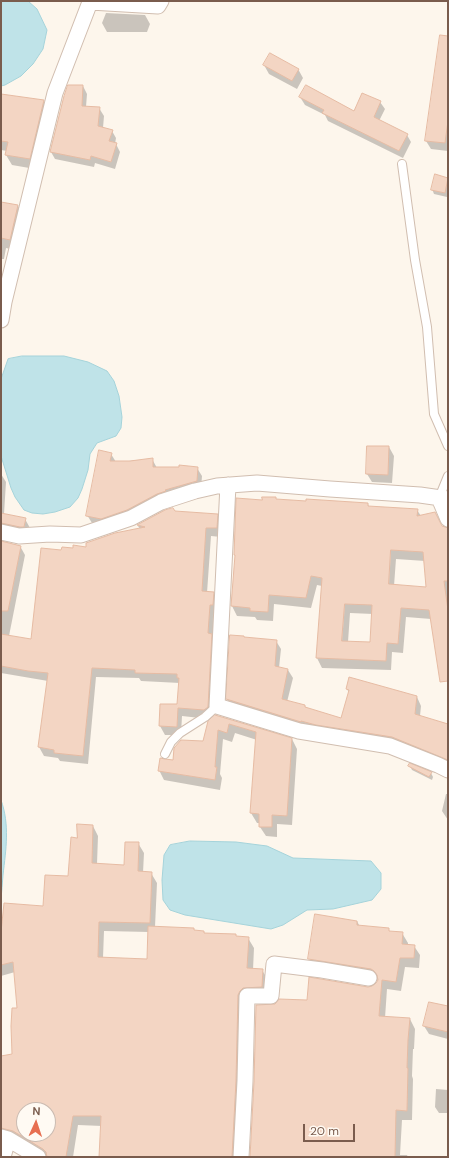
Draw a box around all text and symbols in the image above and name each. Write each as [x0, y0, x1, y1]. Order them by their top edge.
north arrow [16, 1102, 56, 1142]
text: N [32, 1104, 41, 1118]
scale bar [305, 1116, 357, 1142]
text: 20 m [310, 1123, 339, 1139]

